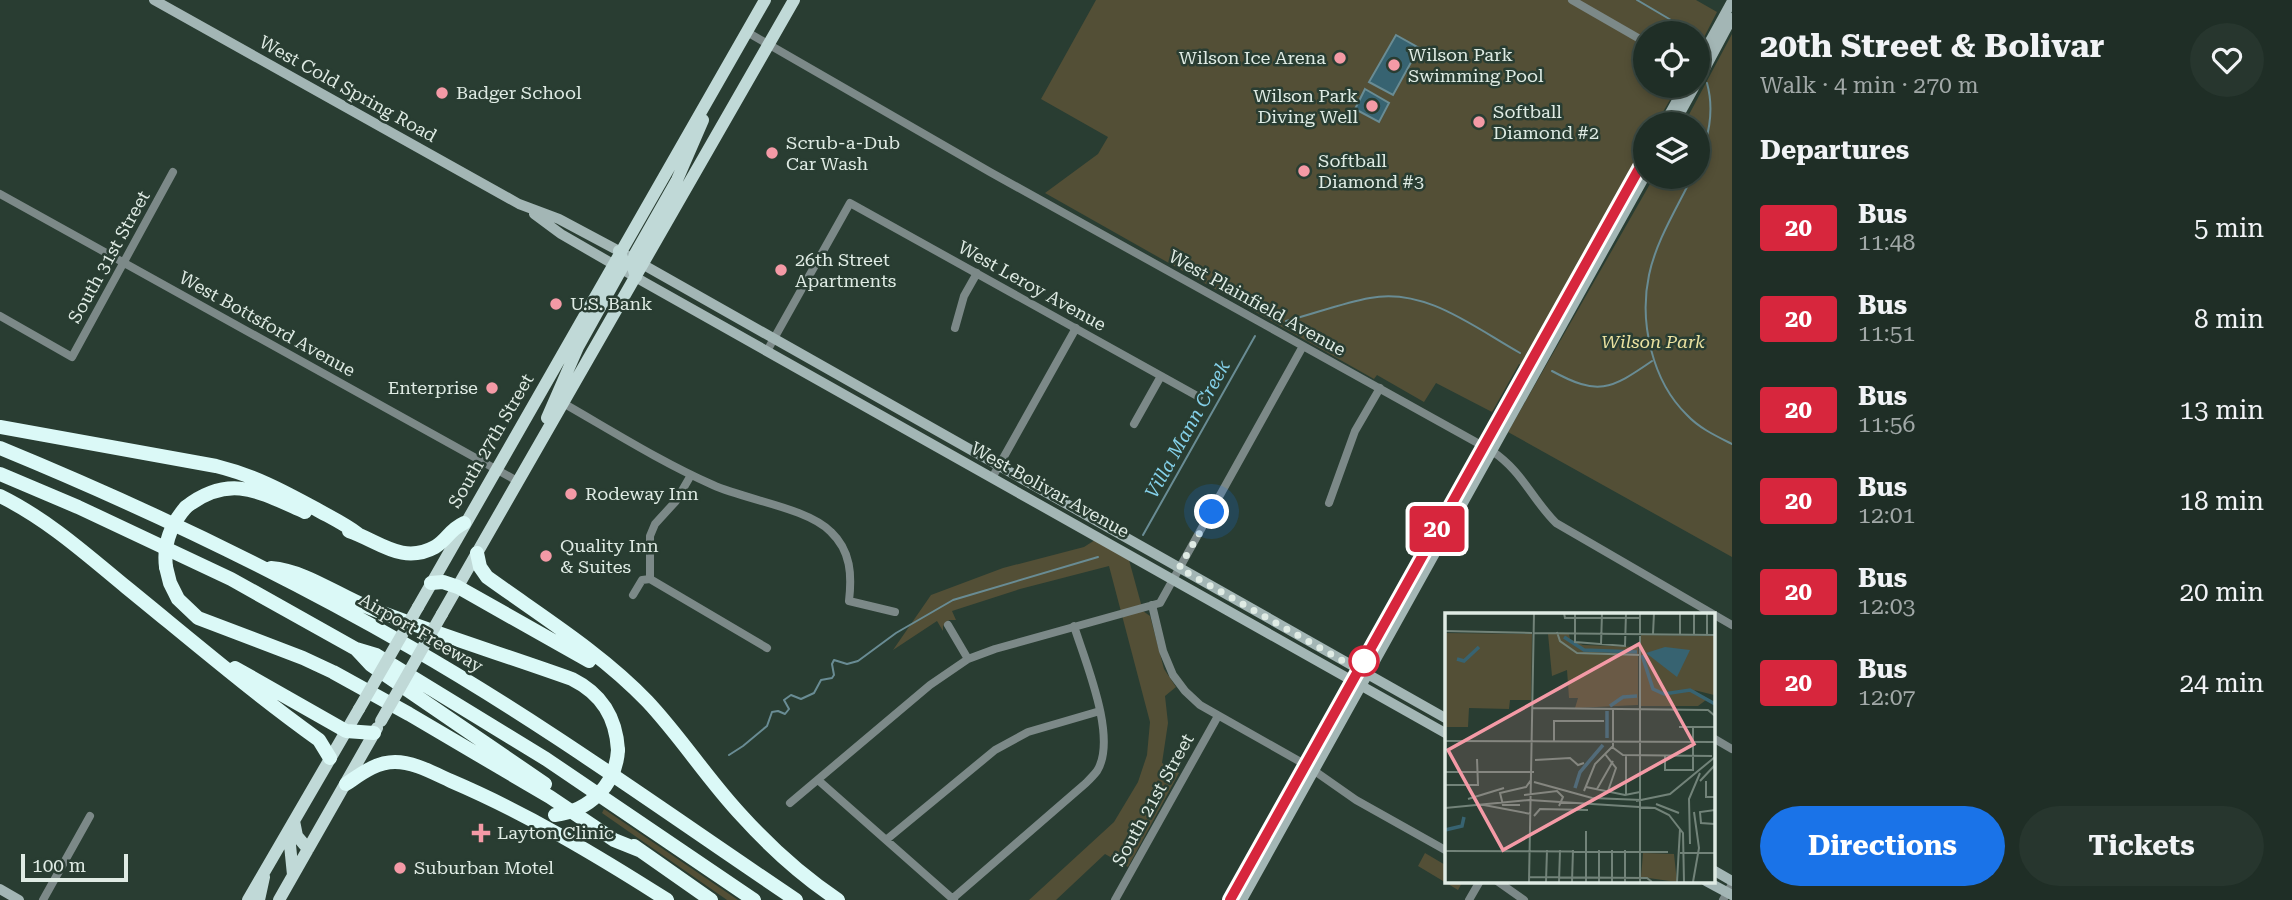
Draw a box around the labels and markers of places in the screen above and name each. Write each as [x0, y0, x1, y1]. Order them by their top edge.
place label: Wilson Park Swimming Pool [1408, 44, 1544, 86]
place label: Wilson Ice Arena [1179, 47, 1326, 68]
marker: Wilson Ice Arena [1332, 50, 1348, 66]
marker: Wilson Park Swimming Pool [1386, 57, 1402, 73]
place label: Badger School [456, 82, 582, 103]
marker: Badger School [434, 85, 450, 101]
place label: Wilson Park Diving Well [1253, 85, 1358, 127]
marker: Wilson Park Diving Well [1364, 98, 1380, 114]
place label: Softball Diamond #2 [1493, 101, 1599, 143]
marker: Softball Diamond #2 [1471, 114, 1487, 130]
place label: Scrub-a-Dub Car Wash [786, 132, 900, 174]
marker: Scrub-a-Dub Car Wash [764, 145, 780, 161]
place label: Softball Diamond #3 [1318, 150, 1424, 192]
marker: Softball Diamond #3 [1296, 163, 1312, 179]
place label: 26th Street Apartments [795, 249, 896, 291]
marker: 26th Street Apartments [773, 262, 789, 278]
place label: U.S. Bank [570, 293, 652, 314]
marker: U.S. Bank [548, 296, 564, 312]
place label: Enterprise [388, 377, 478, 398]
marker: Enterprise [484, 380, 500, 396]
place label: Rodeway Inn [585, 483, 699, 504]
marker: Rodeway Inn [563, 486, 579, 502]
place label: Quality Inn & Suites [560, 535, 659, 577]
marker: Quality Inn & Suites [538, 548, 554, 564]
unlabelled marker [1349, 646, 1379, 676]
place label: Layton Clinic [497, 822, 614, 843]
marker: Layton Clinic [471, 823, 491, 843]
place label: Suburban Motel [414, 857, 554, 878]
marker: Suburban Motel [392, 860, 408, 876]

